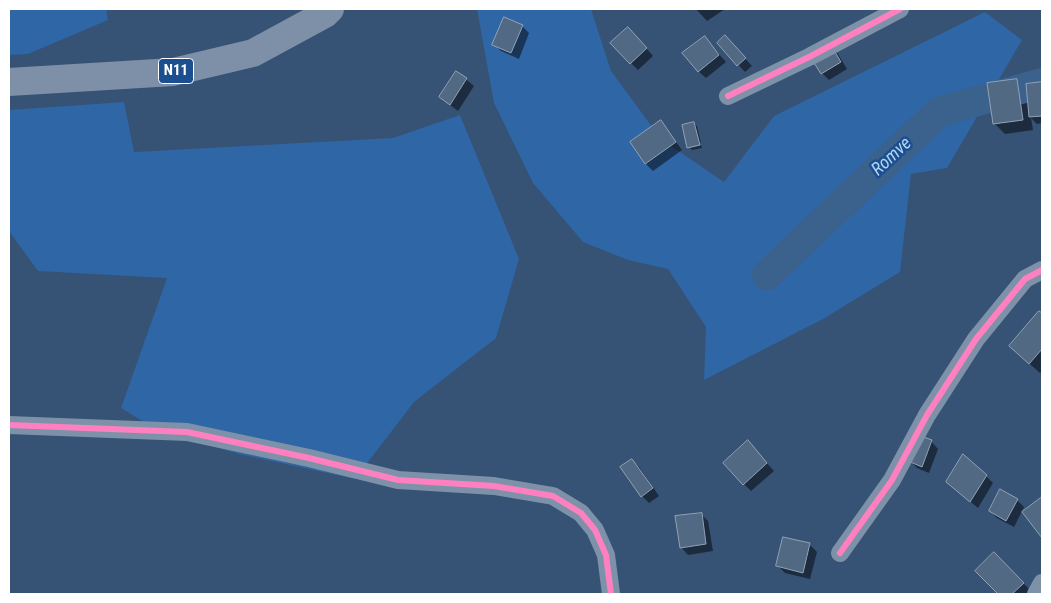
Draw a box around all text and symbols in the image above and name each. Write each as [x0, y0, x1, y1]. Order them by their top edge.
road number: N11 [158, 58, 194, 84]
water label: Romve [868, 133, 916, 181]

